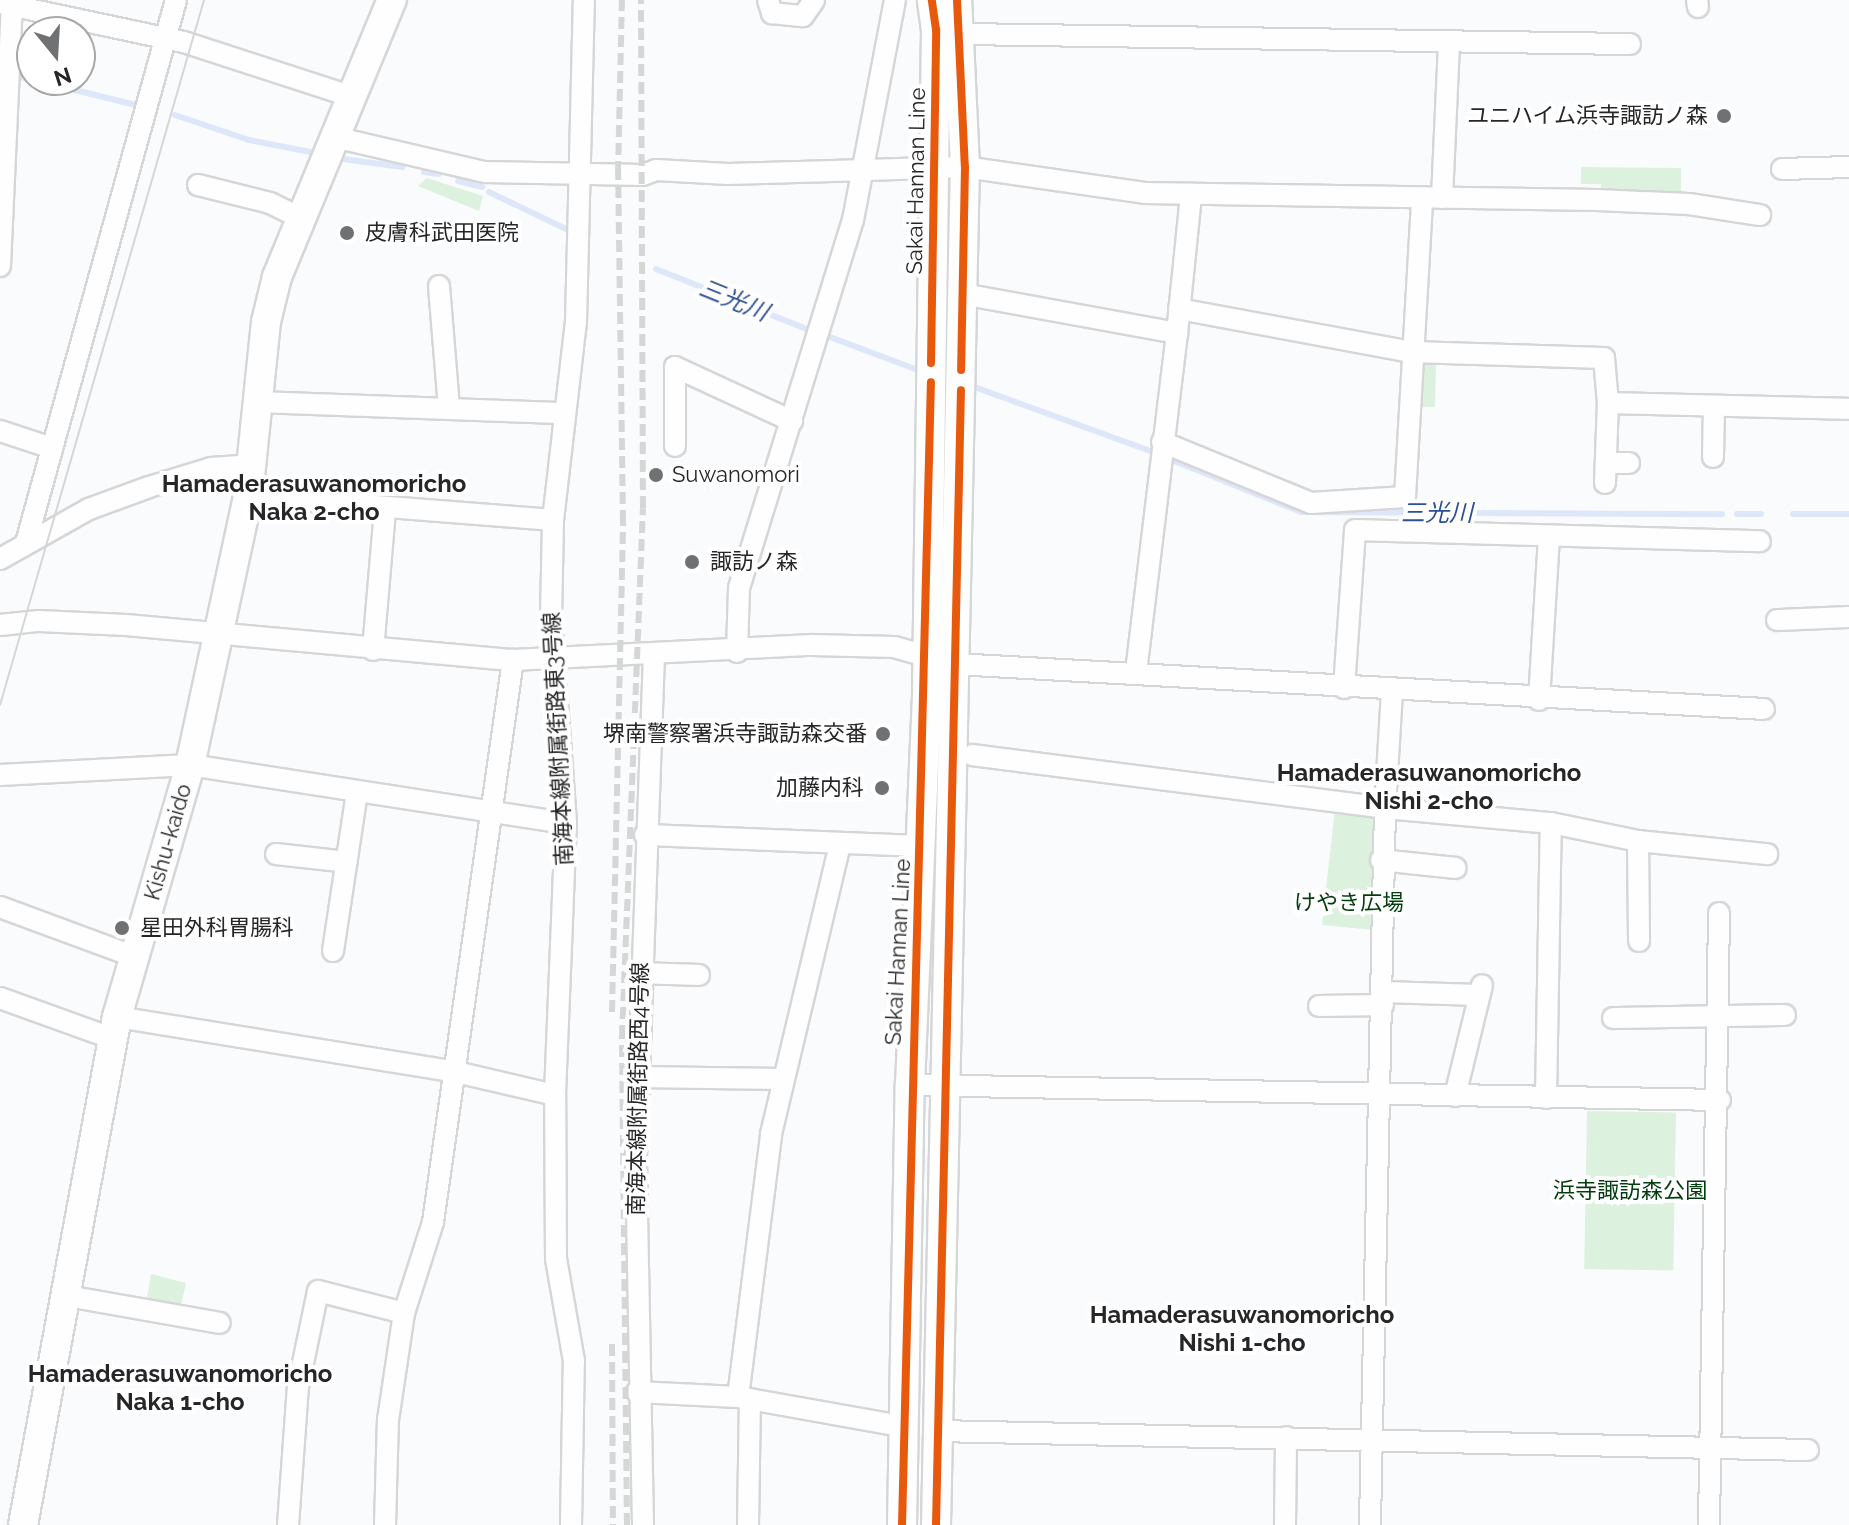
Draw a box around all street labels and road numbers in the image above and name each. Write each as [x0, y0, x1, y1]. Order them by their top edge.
street label: Sakai Hannan Line [901, 87, 931, 275]
street label: 南海本線附属街路東3号線 [538, 612, 578, 866]
street label: Kishu-kaido [139, 781, 197, 903]
street label: Sakai Hannan Line [880, 858, 916, 1046]
street label: 南海本線附属街路西4号線 [623, 962, 653, 1216]

